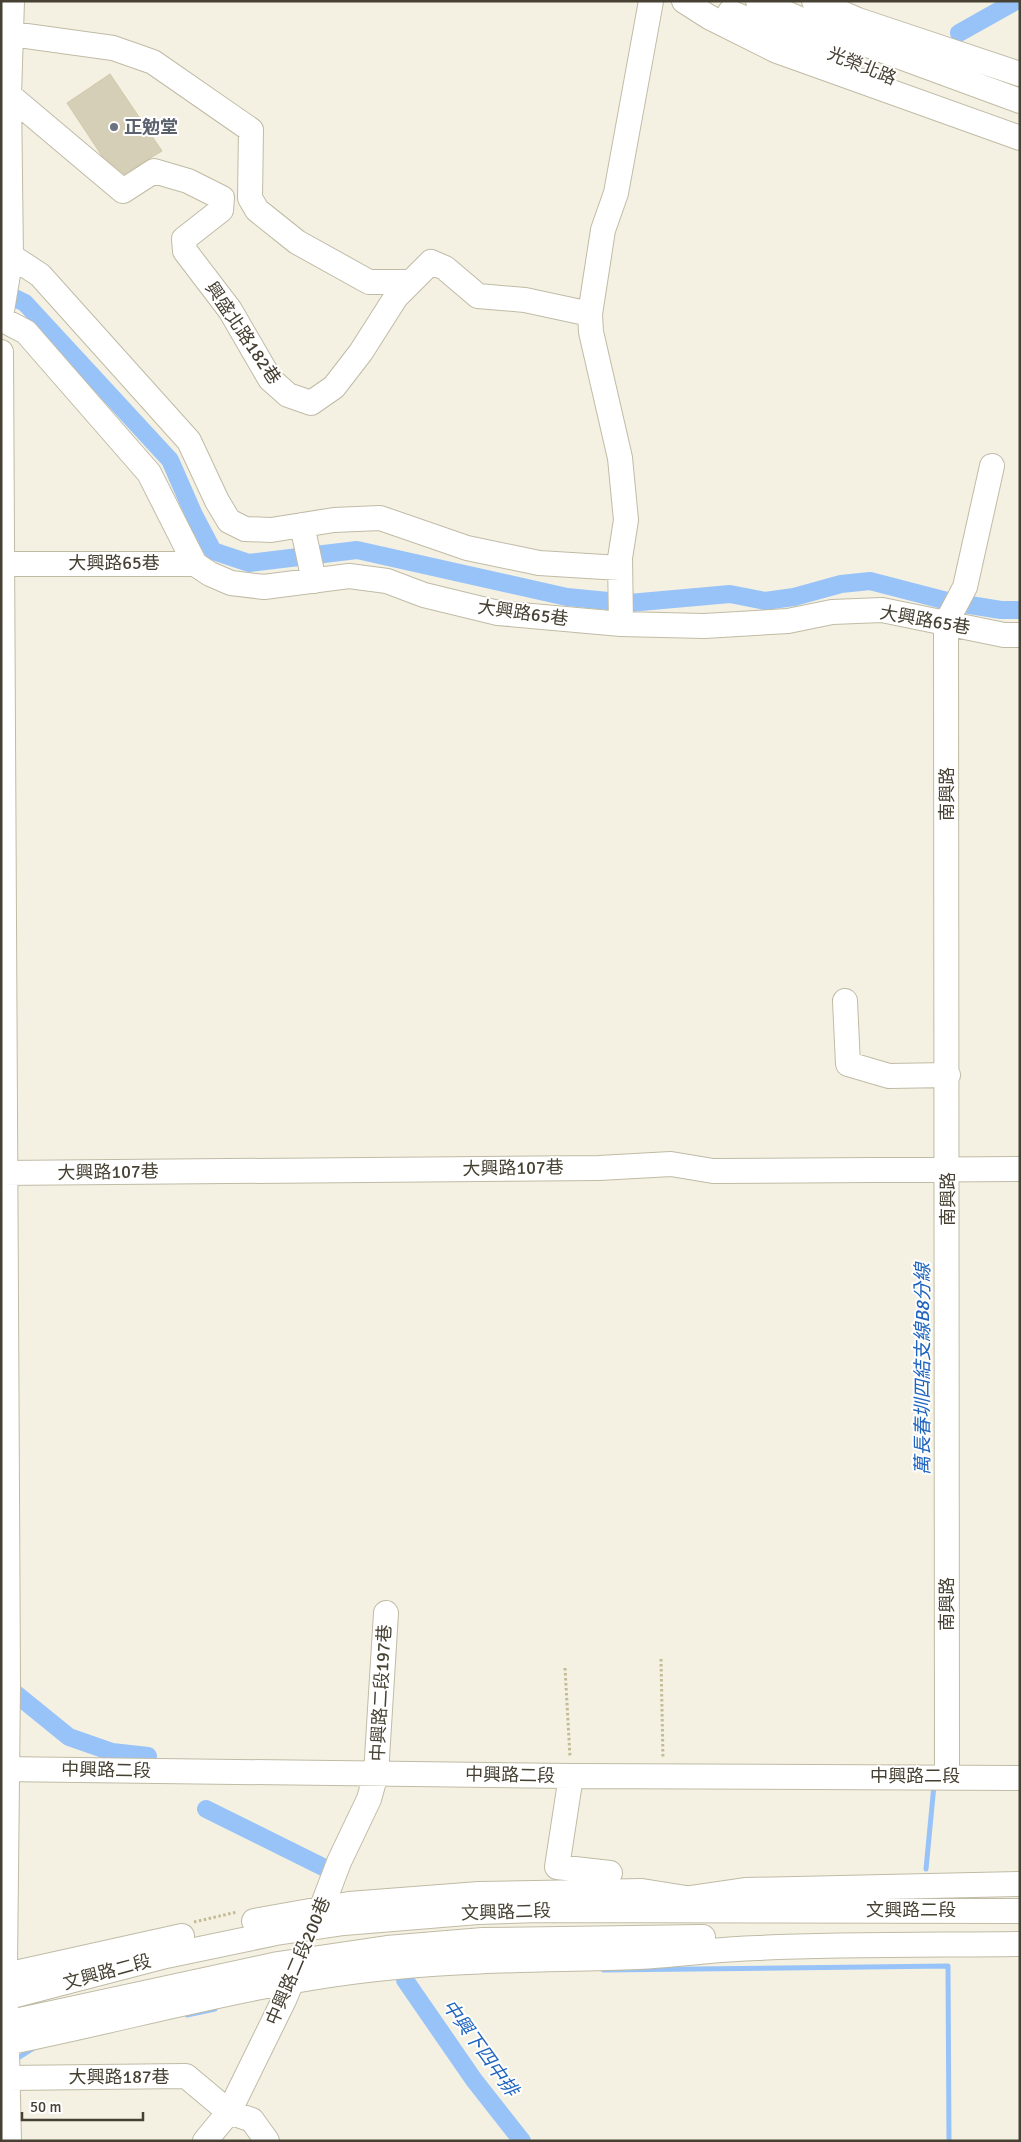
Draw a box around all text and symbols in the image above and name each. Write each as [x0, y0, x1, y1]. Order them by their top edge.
street label: 光榮北路 [825, 42, 899, 90]
place label: 正勉堂 [124, 116, 178, 138]
marker: 正勉堂 [108, 121, 120, 133]
street label: 興盛北路182巷 [201, 277, 285, 389]
street label: 大興路65巷 [68, 552, 160, 574]
street label: 大興路65巷 [476, 596, 570, 630]
street label: 大興路65巷 [878, 601, 972, 639]
street label: 南興路 [936, 767, 958, 821]
street label: 大興路107巷 [462, 1156, 564, 1180]
street label: 大興路107巷 [57, 1160, 159, 1184]
street label: 南興路 [937, 1172, 959, 1226]
water label: 萬長春圳四結支線B8分線 [911, 1261, 935, 1475]
street label: 南興路 [936, 1577, 958, 1631]
street label: 中興路二段197巷 [366, 1624, 396, 1762]
street label: 中興路二段 [61, 1758, 151, 1782]
street label: 中興路二段 [465, 1763, 555, 1787]
street label: 中興路二段 [870, 1765, 960, 1787]
street label: 中興路二段200巷 [261, 1894, 335, 2028]
street label: 文興路二段 [461, 1899, 551, 1925]
street label: 文興路二段 [866, 1899, 956, 1921]
street label: 文興路二段 [61, 1950, 153, 1994]
water label: 中興下四中排 [437, 1995, 525, 2104]
street label: 大興路187巷 [68, 2066, 170, 2088]
scale bar [22, 2090, 144, 2122]
text: 50 m [30, 2098, 61, 2116]

